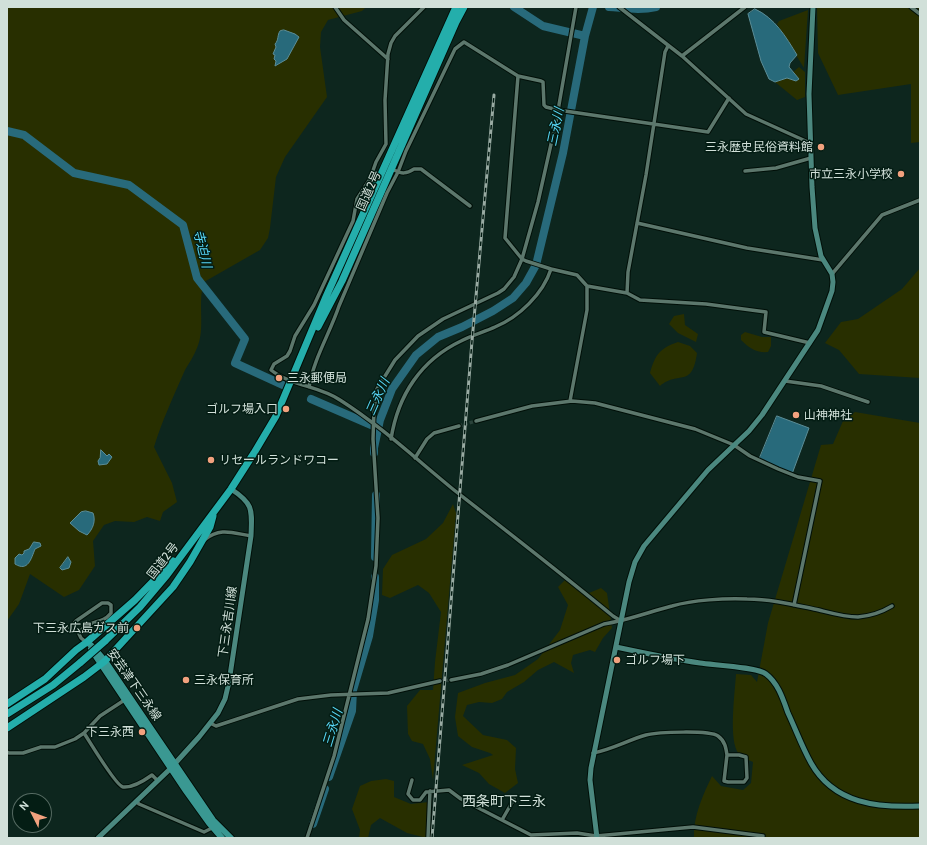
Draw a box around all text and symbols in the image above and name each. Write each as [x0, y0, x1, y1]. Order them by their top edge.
water label: 三永川 [544, 106, 568, 148]
place label: 三永歴史民俗資料館 [705, 140, 813, 154]
marker: 三永歴史民俗資料館 [816, 142, 826, 152]
place label: 市立三永小学校 [809, 167, 893, 181]
street label: 国道2号 [354, 169, 384, 213]
marker: 市立三永小学校 [896, 169, 906, 179]
water label: 寺迫川 [190, 228, 214, 270]
place label: 三永郵便局 [287, 371, 347, 385]
marker: 三永郵便局 [274, 373, 284, 383]
water label: 三永川 [363, 376, 393, 418]
place label: ゴルフ場入口 [206, 402, 278, 416]
marker: ゴルフ場入口 [281, 404, 291, 414]
place label: 山神神社 [804, 408, 852, 422]
marker: 山神神社 [791, 410, 801, 420]
place label: リセールランドワコー [219, 453, 339, 467]
marker: リセールランドワコー [206, 455, 216, 465]
street label: 国道2号 [144, 540, 182, 582]
street label: 下三永吉川線 [216, 585, 240, 659]
place label: 下三永広島ガス前 [33, 621, 129, 635]
marker: 下三永広島ガス前 [132, 623, 142, 633]
street label: 安芸津下三永線 [104, 646, 164, 724]
place label: ゴルフ場下 [625, 653, 685, 667]
marker: ゴルフ場下 [612, 655, 622, 665]
place label: 三永保育所 [194, 673, 254, 687]
marker: 三永保育所 [181, 675, 191, 685]
water label: 三永川 [320, 707, 346, 749]
place label: 下三永西 [86, 725, 134, 739]
marker: 下三永西 [137, 727, 147, 737]
north arrow [12, 793, 52, 833]
district label: 西条町下三永 [462, 794, 546, 810]
text: N [16, 798, 32, 813]

